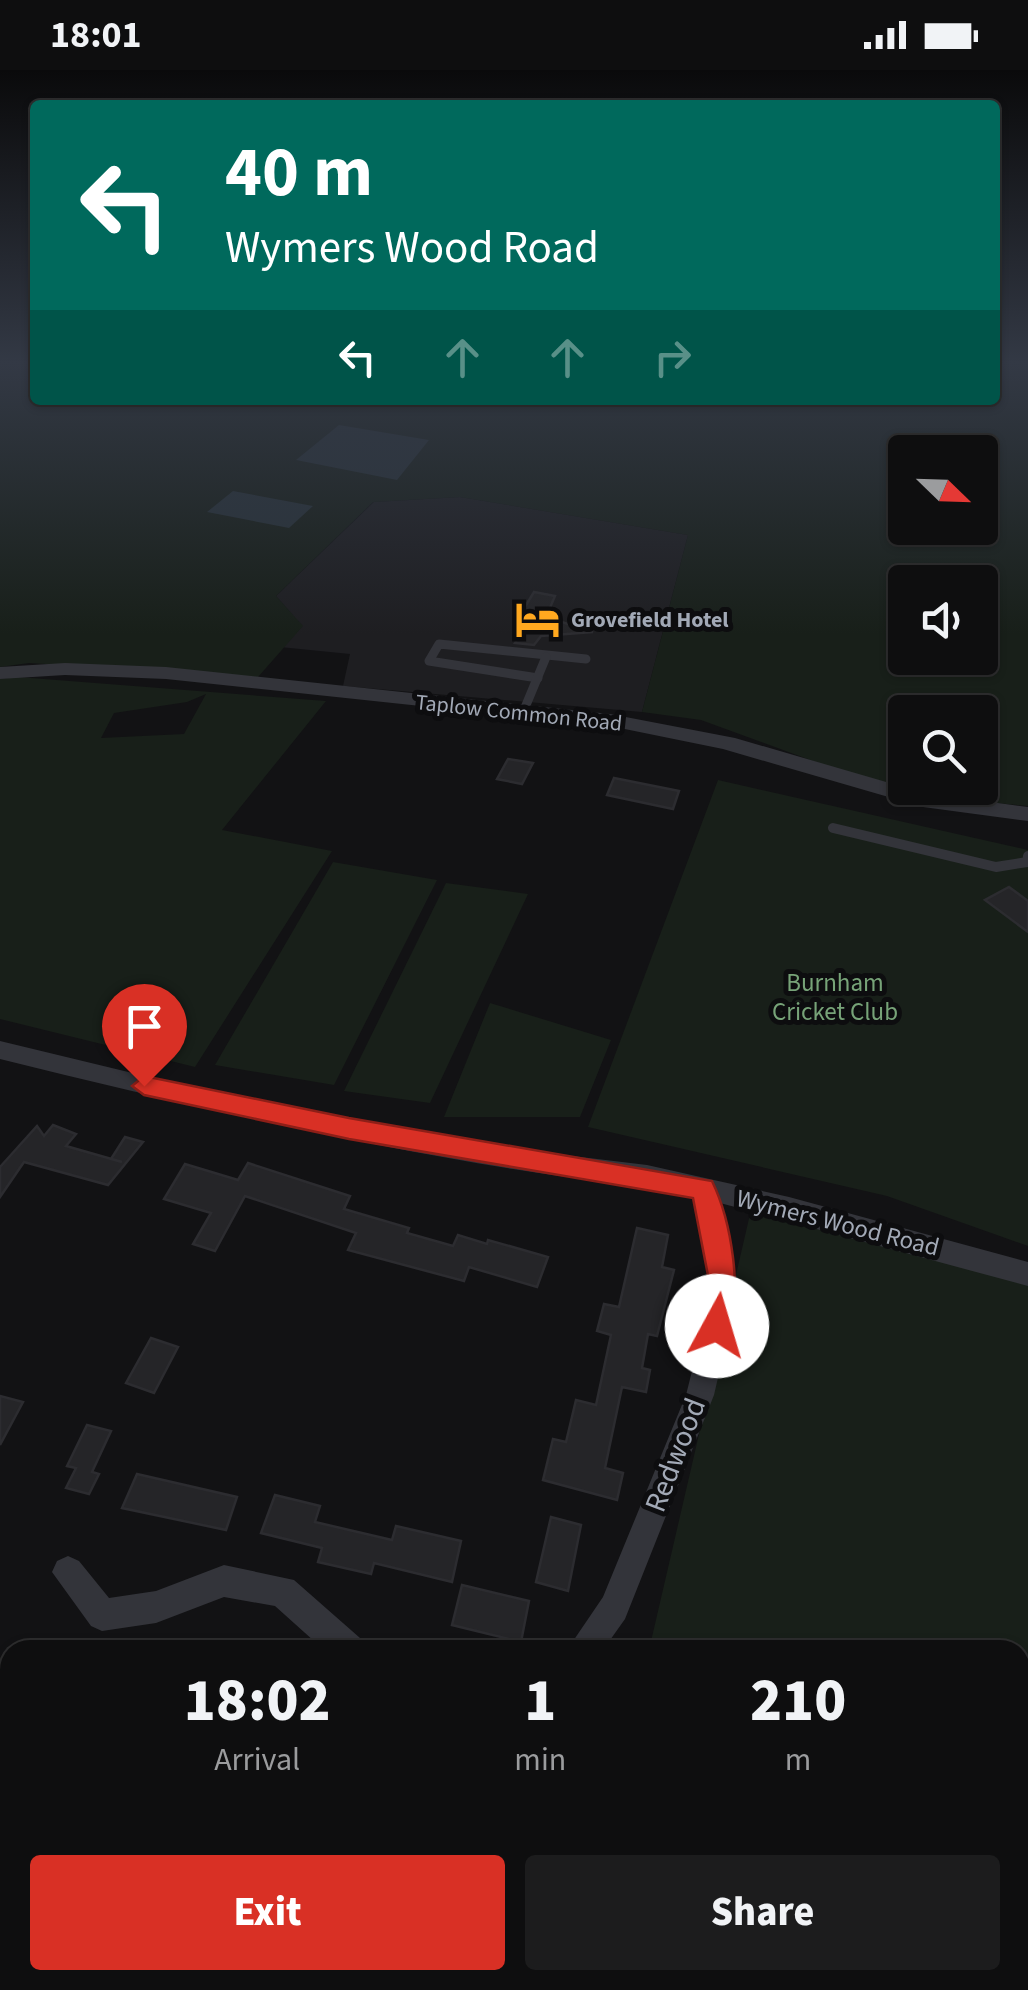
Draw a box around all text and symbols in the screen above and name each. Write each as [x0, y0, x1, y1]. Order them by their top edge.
text: 18:01 [50, 8, 142, 62]
text: 40 m [225, 123, 373, 223]
icon: left [60, 140, 190, 270]
text: Wymers Wood Road [225, 216, 599, 280]
icon: left [330, 330, 385, 385]
icon: ahead [435, 330, 490, 385]
icon: ahead [540, 330, 595, 385]
icon: right [645, 330, 700, 385]
north arrow [888, 435, 998, 545]
map controls [888, 435, 998, 805]
button: sound [888, 565, 998, 675]
hotel icon: Grovefield Hotel [514, 595, 562, 643]
place label: Grovefield Hotel [571, 604, 729, 636]
street label: Taplow Common Road [414, 686, 624, 740]
button: search [888, 695, 998, 805]
park label: Burnham Cricket Club [772, 965, 898, 1030]
pin [102, 984, 187, 1087]
icon: arrive [117, 999, 172, 1054]
street label: Wymers Wood Road [733, 1180, 943, 1266]
position arrow [665, 1274, 769, 1378]
street label: Redwood [634, 1392, 717, 1518]
text: 18:02 [184, 1659, 331, 1744]
text: 1 [524, 1659, 556, 1744]
text: 210 [750, 1659, 846, 1744]
text: Arrival [214, 1737, 300, 1783]
text: min [514, 1737, 566, 1783]
text: m [785, 1737, 811, 1783]
button: Exit [30, 1855, 505, 1970]
button: Share [525, 1855, 1000, 1970]

